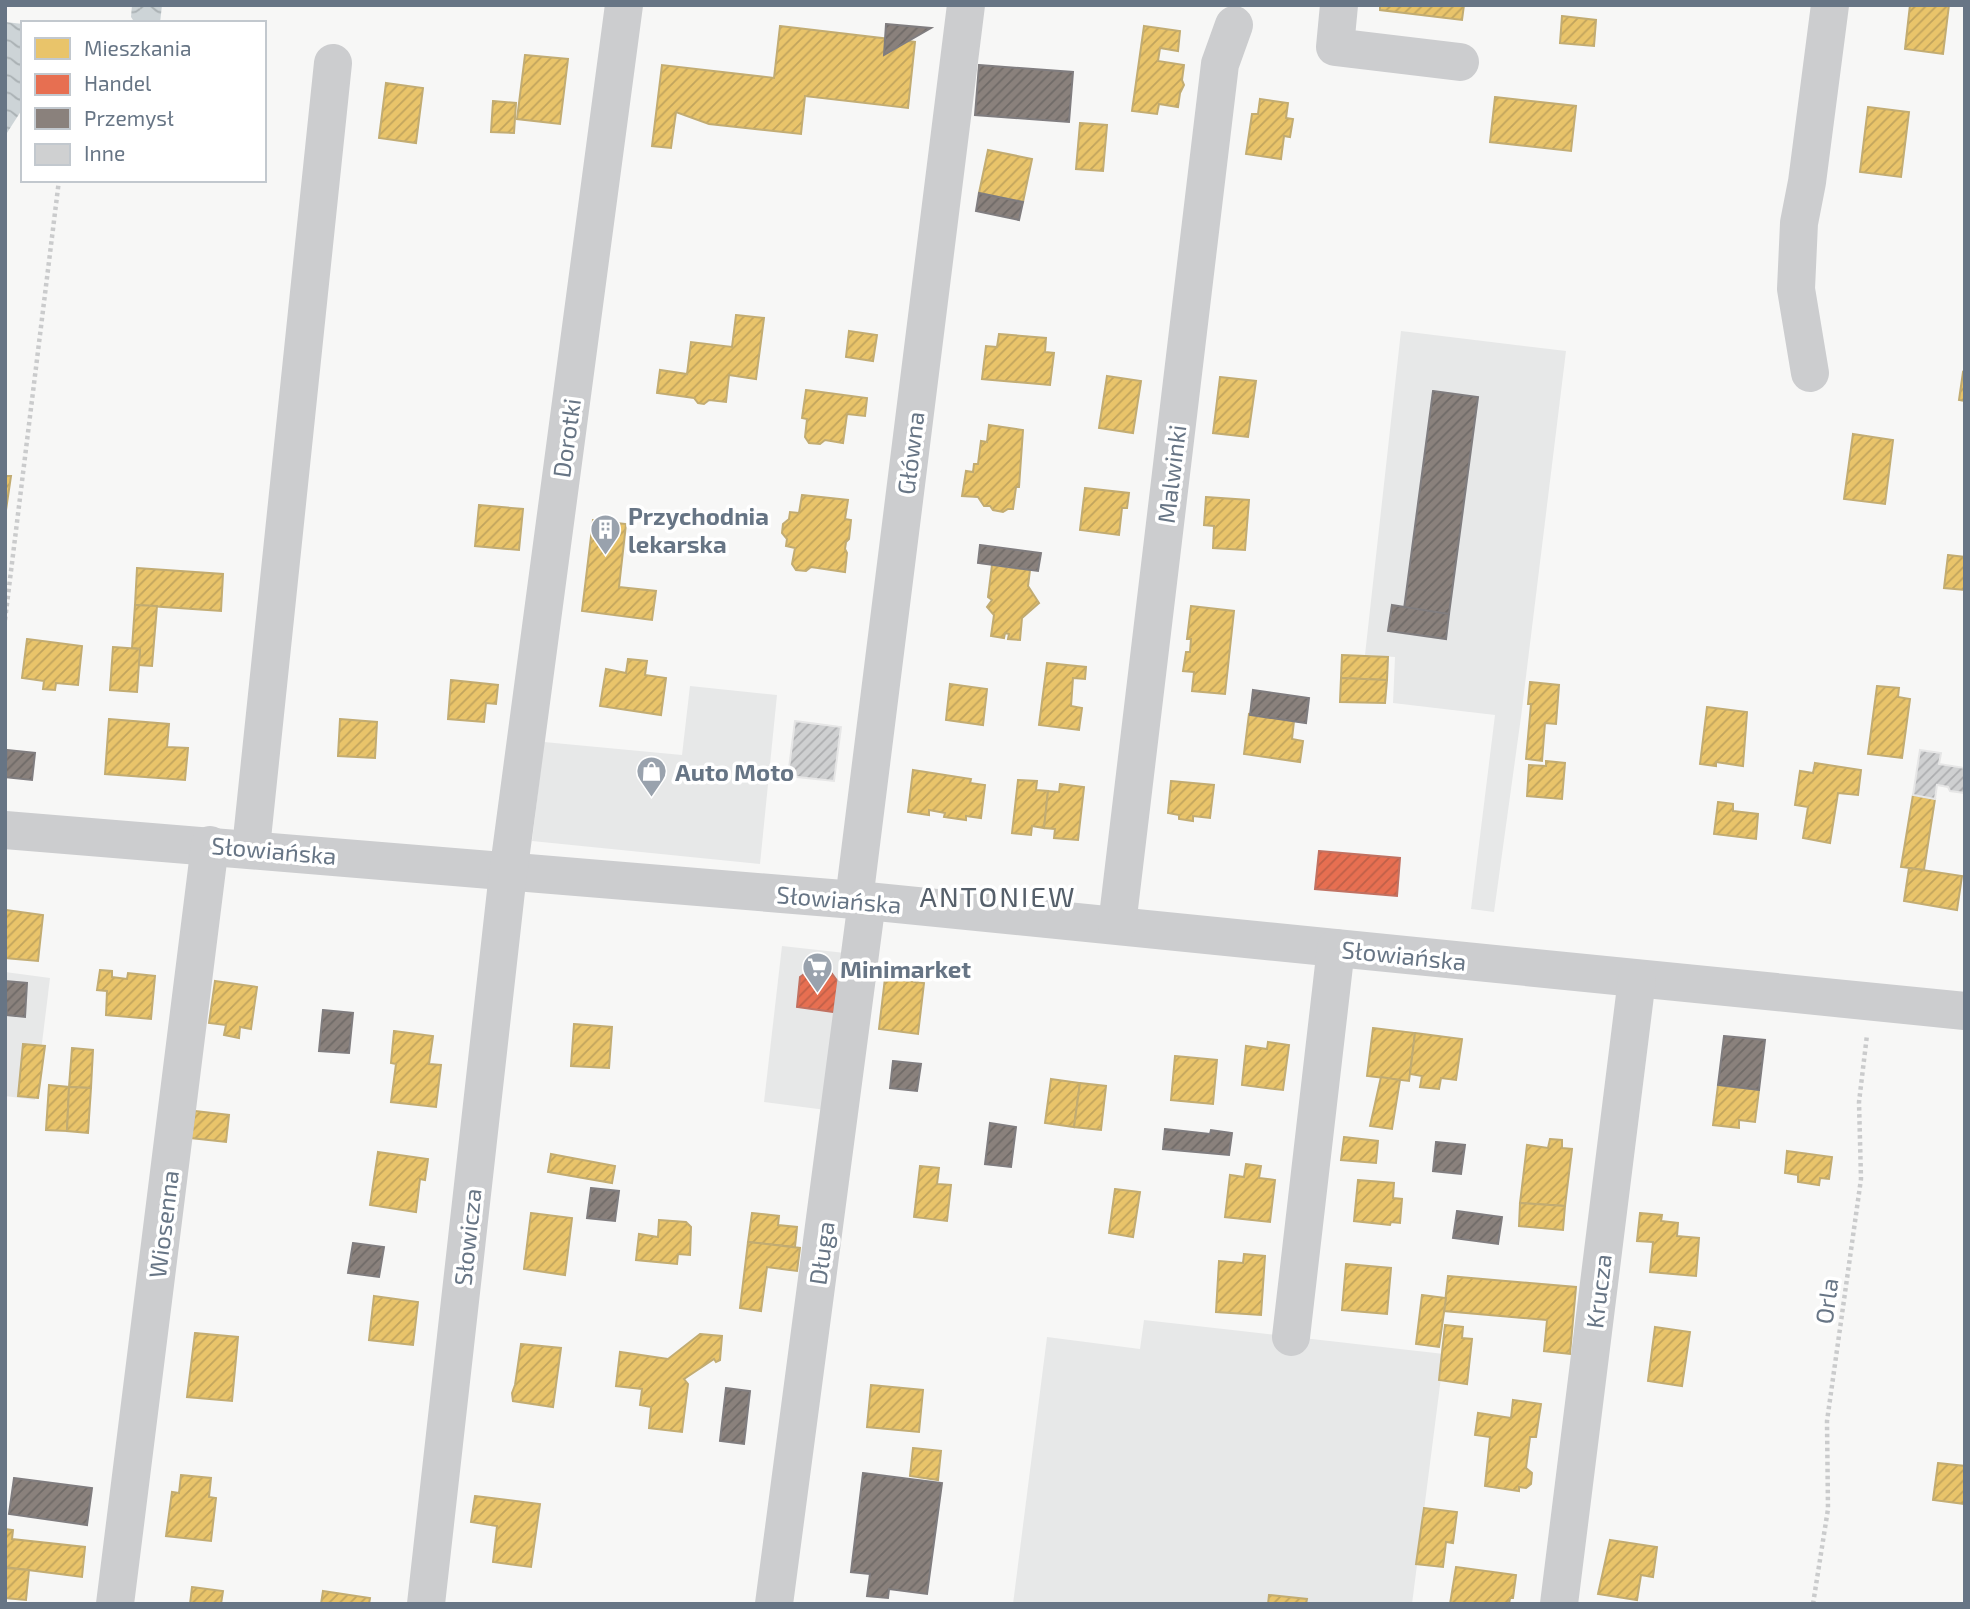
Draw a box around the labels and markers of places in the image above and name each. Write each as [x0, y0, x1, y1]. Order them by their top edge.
place label: Przychodnia lekarska [628, 501, 769, 558]
building icon: Przychodnia lekarska [588, 512, 622, 556]
shop icon: Auto Moto [635, 754, 669, 798]
place label: Auto Moto [675, 757, 794, 786]
supermarket icon: Minimarket [800, 951, 834, 995]
place label: Minimarket [840, 954, 971, 983]

